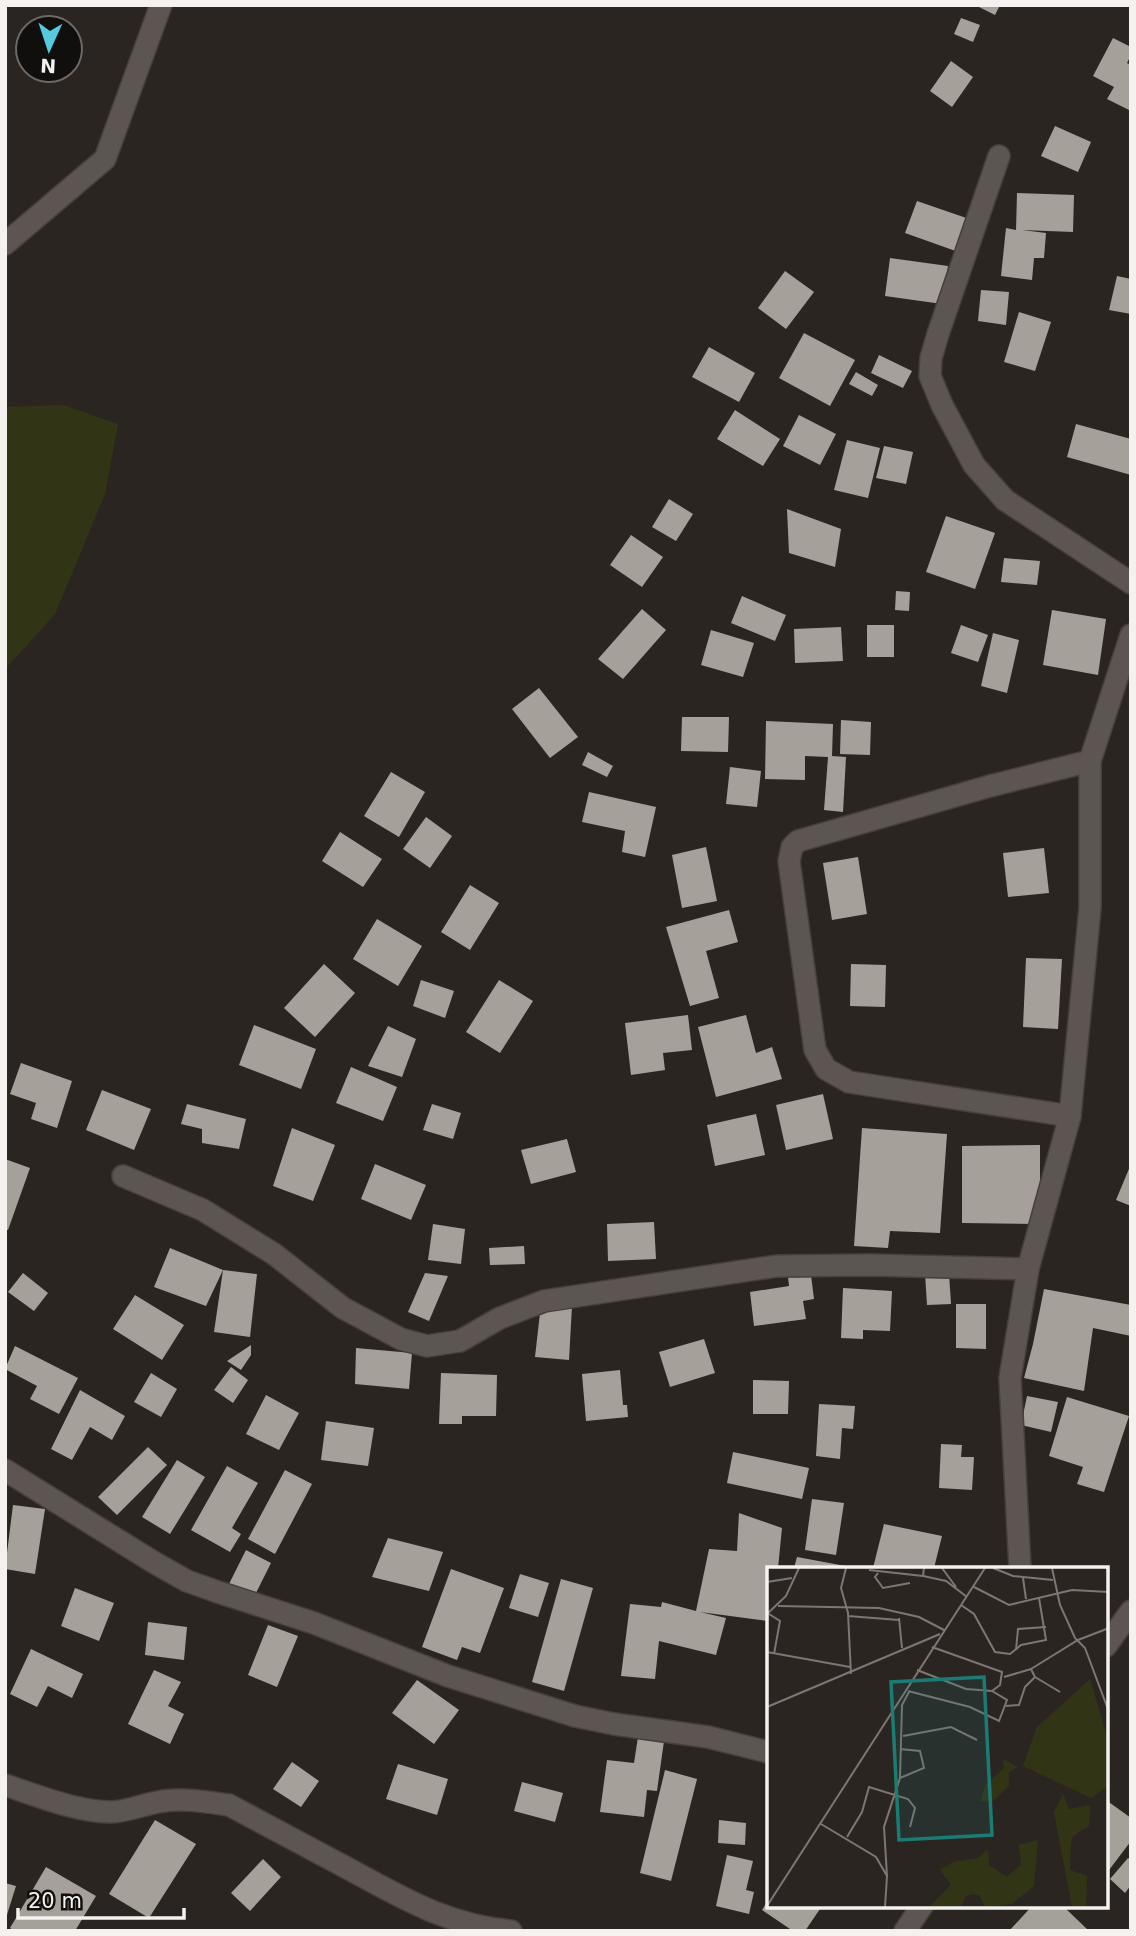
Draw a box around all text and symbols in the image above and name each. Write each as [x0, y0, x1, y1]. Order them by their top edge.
north arrow [14, 14, 84, 84]
text: N [40, 55, 57, 77]
inset map [767, 1567, 1108, 1908]
scale bar [18, 1876, 184, 1920]
text: 20 m [28, 1889, 82, 1913]

